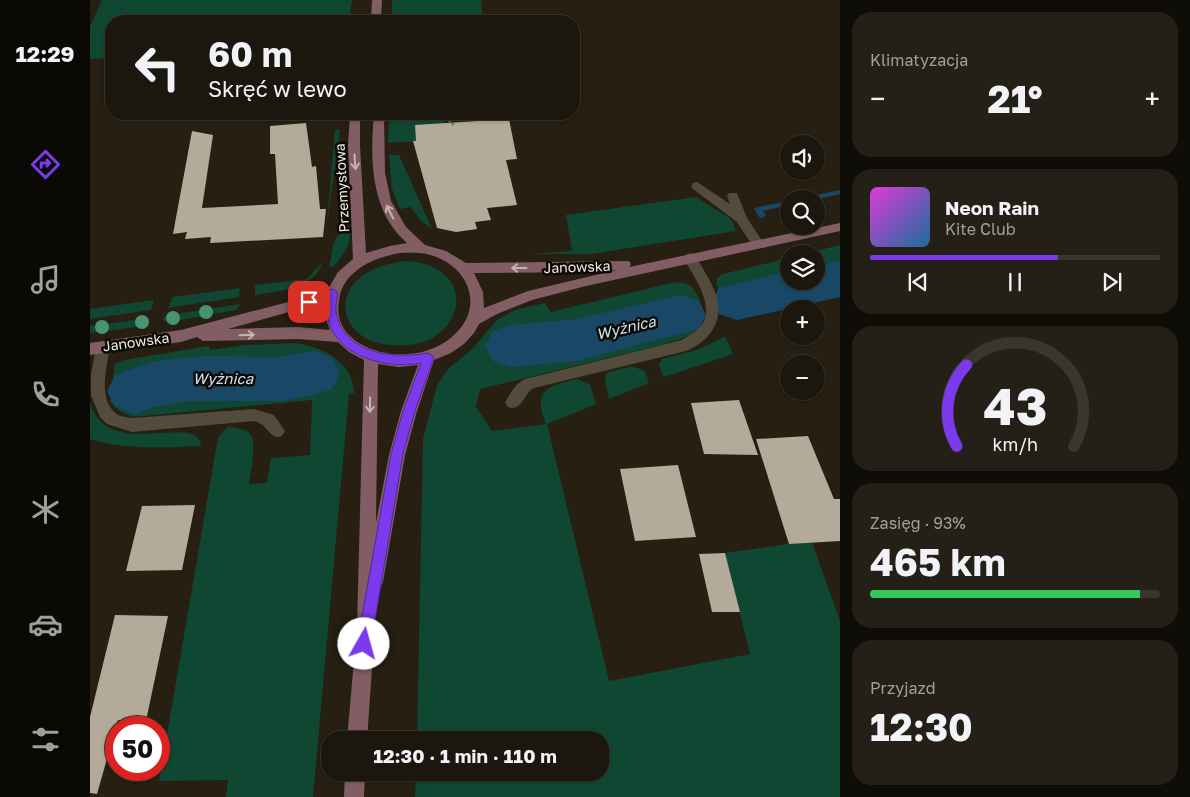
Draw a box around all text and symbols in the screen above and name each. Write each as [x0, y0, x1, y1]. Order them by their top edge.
text: 60 m [208, 33, 292, 75]
icon: left [125, 35, 190, 100]
text: 12:29 [15, 40, 75, 67]
text: Klimatyzacja [870, 50, 968, 70]
text: Skręć w lewo [208, 75, 347, 102]
text: 21° [988, 76, 1043, 121]
text: − [870, 82, 885, 115]
text: + [1145, 82, 1160, 115]
map controls [780, 135, 825, 400]
button: sound [780, 135, 825, 180]
street label: Przemysłowa [331, 143, 352, 233]
icon: directions [28, 147, 63, 182]
one-way arrow [350, 154, 359, 170]
button: search [780, 190, 825, 235]
text: Neon Rain [945, 196, 1039, 219]
one-way arrow [385, 205, 395, 220]
text: Kite Club [945, 219, 1016, 239]
button: layers [780, 245, 825, 290]
street label: Janowska [543, 257, 611, 276]
icon: music [28, 262, 63, 297]
one-way arrow [511, 263, 528, 273]
icon: previous [904, 268, 932, 296]
icon: pause [1001, 268, 1029, 296]
icon: next [1098, 268, 1126, 296]
pin [288, 281, 330, 323]
icon: arrive [295, 288, 323, 316]
button: + [780, 300, 825, 345]
water label: Wyżnica [594, 311, 658, 344]
street label: Janowska [102, 328, 170, 355]
one-way arrow [239, 330, 255, 339]
button: − [780, 355, 825, 400]
water label: Wyżnica [193, 369, 254, 388]
text: 43 [983, 374, 1047, 436]
icon: phone [28, 377, 63, 412]
one-way arrow [365, 396, 375, 413]
text: km/h [992, 433, 1038, 455]
icon: climate [28, 492, 63, 527]
text: Zasięg · 93% [870, 513, 966, 533]
text: 465 km [870, 539, 1006, 584]
icon: car [28, 607, 63, 642]
position arrow [337, 617, 389, 669]
text: Przyjazd [870, 678, 936, 698]
text: 12:30 [870, 704, 973, 749]
speed limit sign: 50 [105, 716, 170, 781]
icon: filters [28, 722, 63, 757]
text: 12:30 · 1 min · 110 m [373, 744, 557, 767]

